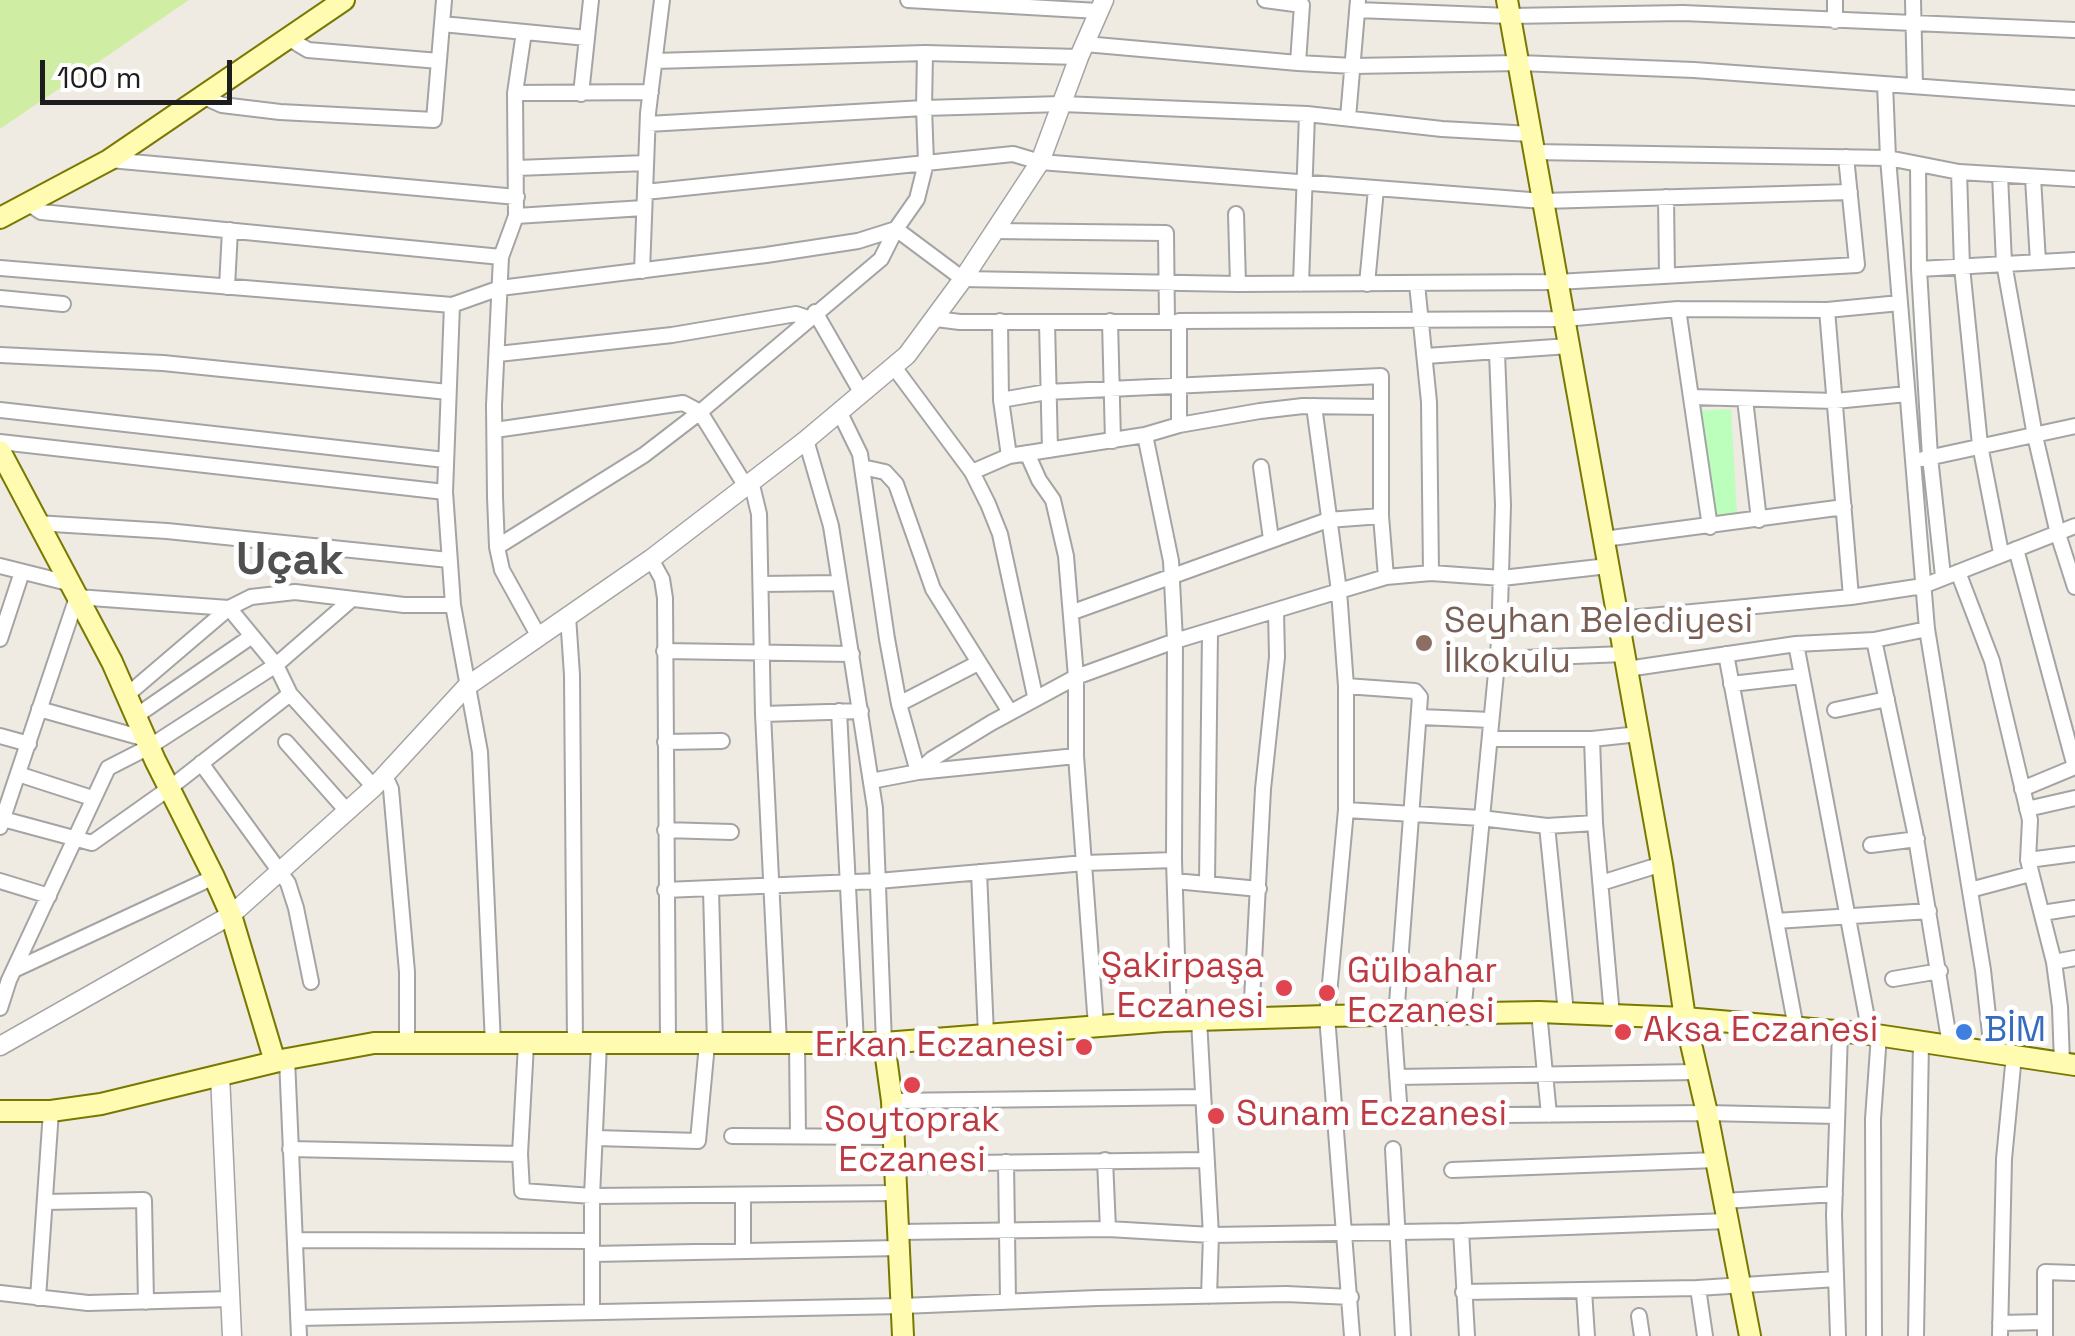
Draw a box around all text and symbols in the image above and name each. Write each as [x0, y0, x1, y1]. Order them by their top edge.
scale bar [45, 40, 238, 102]
text: 100 m [57, 58, 142, 97]
district label: Uçak [236, 535, 344, 589]
place label: Seyhan Belediyesi İlkokulu [1444, 602, 1753, 684]
marker: Seyhan Belediyesi İlkokulu [1413, 632, 1435, 654]
place label: Şakirpaşa Eczanesi [1101, 947, 1264, 1029]
place label: Gülbahar Eczanesi [1347, 952, 1498, 1034]
marker: Şakirpaşa Eczanesi [1273, 977, 1295, 999]
marker: Gülbahar Eczanesi [1316, 982, 1338, 1004]
place label: Aksa Eczanesi [1643, 1011, 1878, 1053]
place label: BİM [1984, 1011, 2046, 1053]
marker: Aksa Eczanesi [1612, 1021, 1634, 1043]
marker: BİM [1953, 1021, 1975, 1043]
place label: Erkan Eczanesi [815, 1026, 1064, 1068]
marker: Erkan Eczanesi [1073, 1036, 1095, 1058]
marker: Soytoprak Eczanesi [901, 1074, 923, 1096]
place label: Sunam Eczanesi [1236, 1095, 1507, 1137]
place label: Soytoprak Eczanesi [824, 1101, 1000, 1183]
marker: Sunam Eczanesi [1205, 1105, 1227, 1127]

